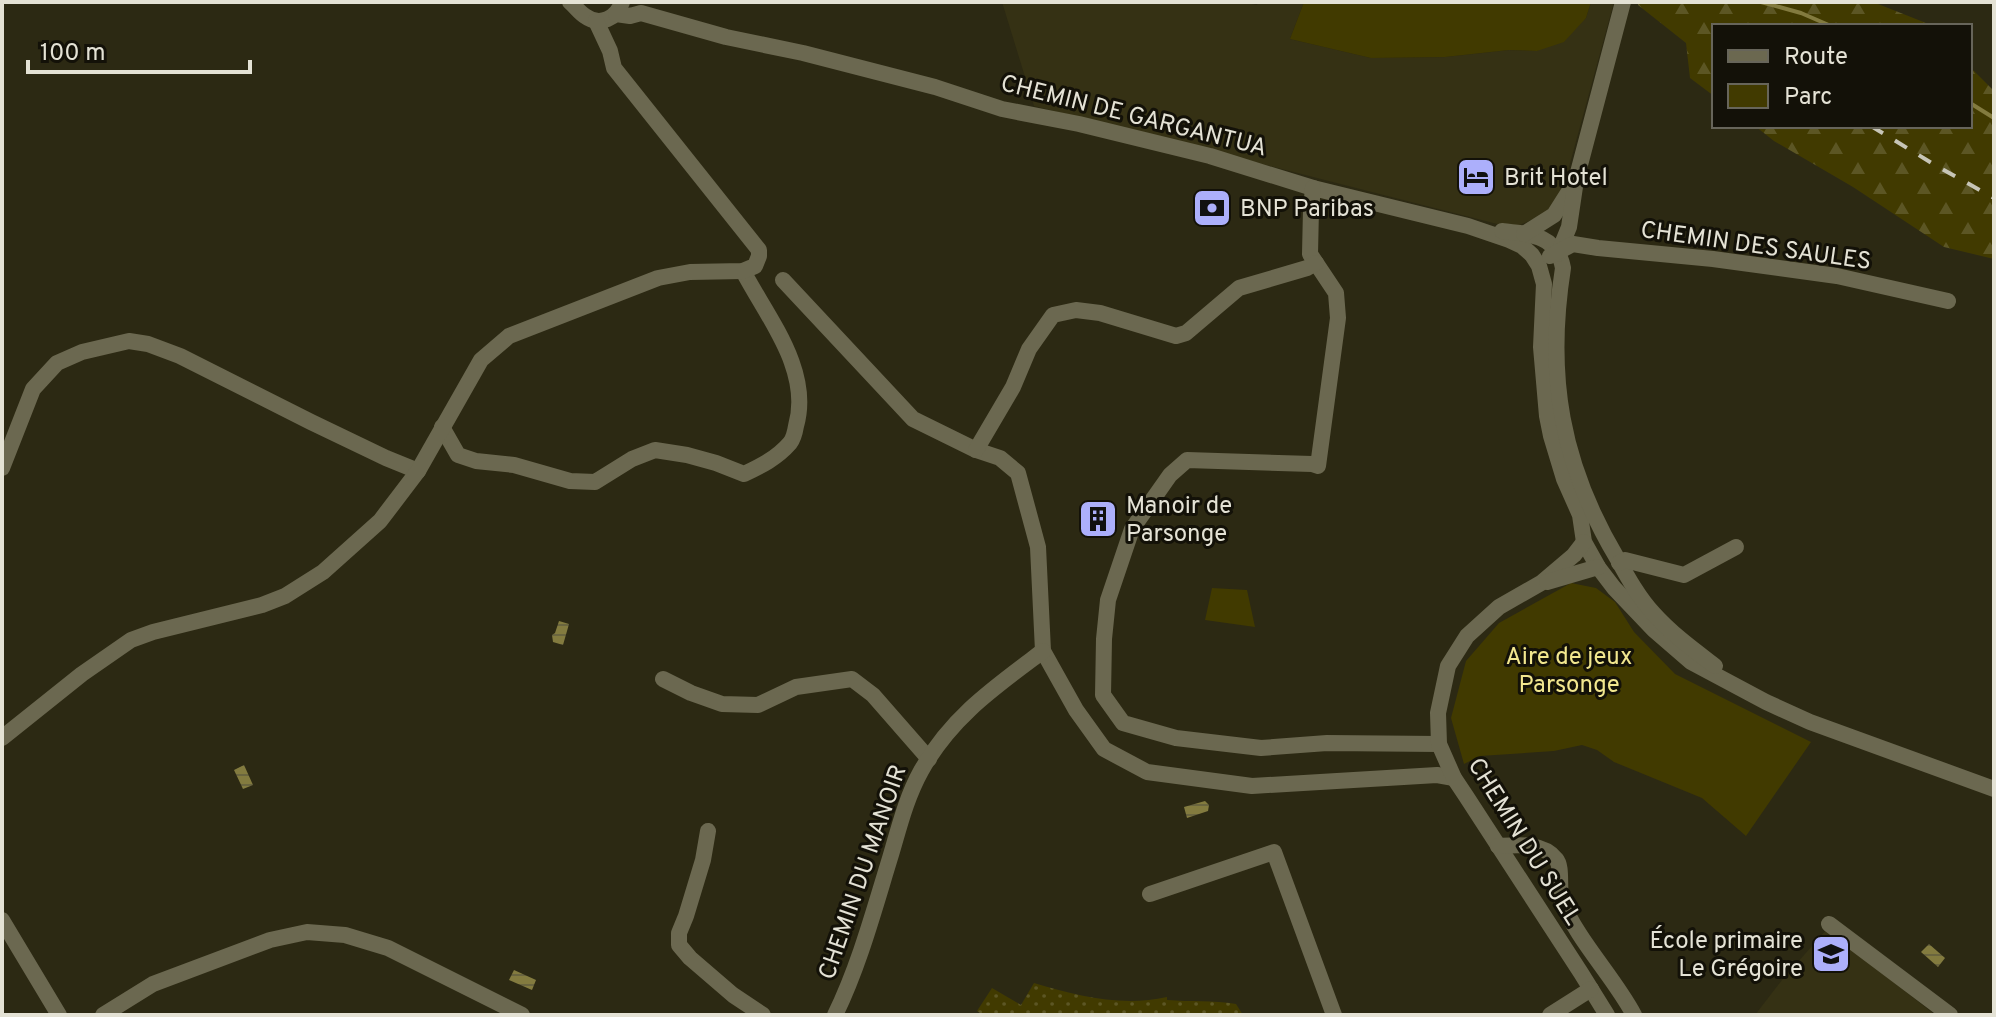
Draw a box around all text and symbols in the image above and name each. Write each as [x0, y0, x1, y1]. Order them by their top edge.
scale bar [28, 24, 250, 74]
legend [1712, 24, 1972, 128]
text: 100 m [40, 39, 106, 69]
text: Route [1784, 43, 1848, 73]
street label: CHEMIN DE GARGANTUA [997, 69, 1270, 165]
text: Parc [1784, 83, 1832, 113]
hotel icon: Brit Hotel [1455, 156, 1497, 198]
place label: Brit Hotel [1504, 164, 1608, 194]
bank icon: BNP Paribas [1191, 187, 1233, 229]
place label: BNP Paribas [1240, 195, 1374, 225]
street label: CHEMIN DES SAULES [1638, 216, 1873, 278]
place label: Manoir de Parsonge [1126, 492, 1232, 550]
building icon: Manoir de Parsonge [1077, 498, 1119, 540]
park label: Aire de jeux Parsonge [1506, 643, 1632, 701]
street label: CHEMIN DU SUEL [1460, 753, 1587, 931]
street label: CHEMIN DU MANOIR [813, 761, 915, 984]
place label: École primaire Le Grégoire [1649, 925, 1803, 985]
school or university icon: École primaire Le Grégoire [1810, 933, 1852, 975]

